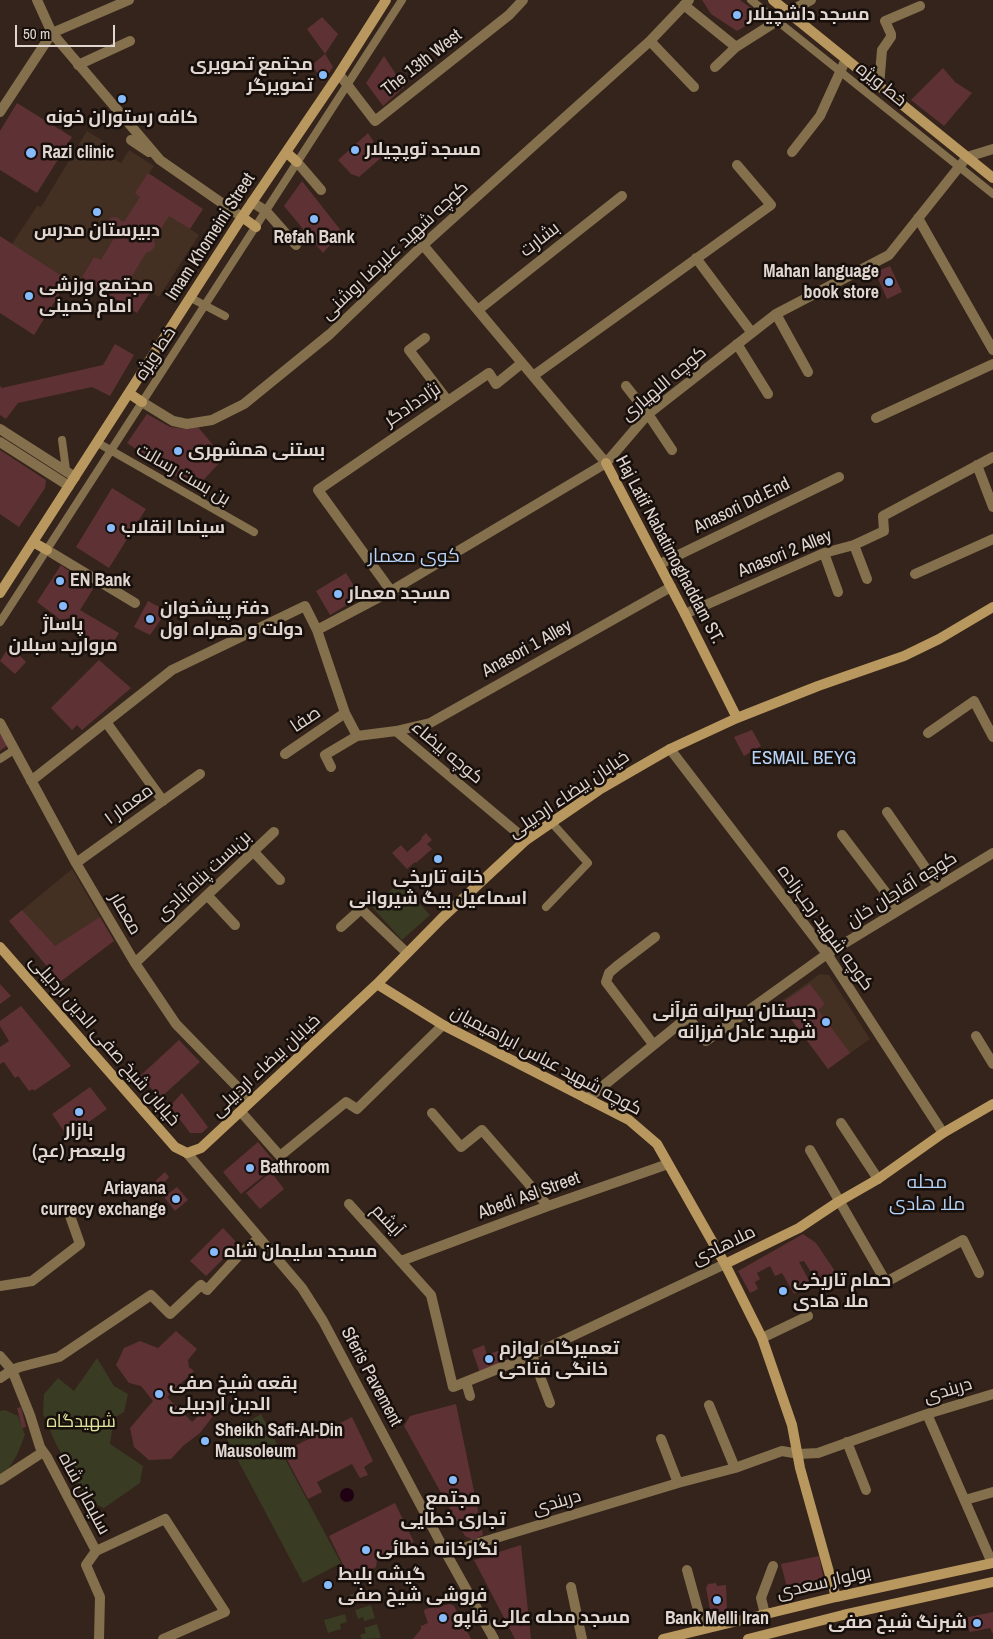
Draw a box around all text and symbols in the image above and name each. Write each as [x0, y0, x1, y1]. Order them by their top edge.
place label: مسجد داشچیلار [747, 4, 870, 26]
marker: مسجد داشچیلار [731, 9, 743, 21]
scale bar [18, 15, 118, 47]
text: 50 m [23, 23, 50, 44]
street label: The 13th West [378, 25, 466, 101]
place label: مجتمع تصویری تصویرگر [190, 54, 313, 96]
street label: خط ویژه [851, 58, 911, 112]
marker: مجتمع تصویری تصویرگر [317, 69, 329, 81]
marker: کافه رستوران خونه [116, 93, 128, 105]
place label: کافه رستوران خونه [46, 107, 198, 129]
place label: مسجد توپچیلار [365, 139, 481, 161]
place label: Razi clinic [42, 142, 114, 164]
marker: مسجد توپچیلار [349, 144, 361, 156]
marker: Razi clinic [24, 146, 38, 160]
street label: Imam Khomeini Street [162, 169, 260, 305]
street label: کوچه شهید علیرضا روشنی [317, 177, 473, 325]
marker: دبیرستان مدرس [91, 206, 103, 218]
marker: Refah Bank [308, 213, 320, 225]
street label: بشارت [516, 218, 564, 262]
place label: دبیرستان مدرس [34, 220, 160, 242]
place label: Refah Bank [273, 227, 355, 249]
place label: Mahan language book store [763, 261, 879, 304]
place label: مجتمع ورزشی امام خمینی [39, 275, 153, 318]
marker: Mahan language book store [883, 276, 895, 288]
marker: مجتمع ورزشی امام خمینی [23, 290, 35, 302]
street label: خط ویژه [131, 323, 181, 385]
street label: کوچه اللهیاری [617, 342, 711, 426]
street label: نژاددادگر [381, 378, 445, 432]
street label: بن بست رسالت [132, 439, 234, 511]
place label: بستنی همشهری [188, 440, 325, 462]
marker: بستنی همشهری [172, 445, 184, 457]
street label: Haj Latif Nabatimoghaddam ST. [610, 452, 728, 648]
street label: Anasori Dd.End [690, 473, 794, 539]
place label: سینما انقلاب [121, 517, 225, 539]
marker: سینما انقلاب [105, 522, 117, 534]
street label: Anasori 2 Alley [735, 525, 835, 583]
district label: کوی معمار [368, 546, 460, 568]
place label: EN Bank [70, 570, 131, 592]
marker: EN Bank [54, 575, 66, 587]
place label: مسجد معمار [348, 583, 451, 605]
marker: مسجد معمار [332, 588, 344, 600]
place label: دفتر پیشخوان دولت و همراه اول [160, 598, 303, 640]
marker: پاساژ مروارید سبلان [57, 600, 69, 612]
marker: دفتر پیشخوان دولت و همراه اول [144, 613, 156, 625]
place label: پاساژ مروارید سبلان [8, 614, 118, 656]
street label: Anasori 1 Alley [478, 615, 576, 683]
street label: صفا [287, 702, 325, 738]
street label: کوچه بیضاء [407, 717, 487, 789]
street label: خیابان بیضاء اردبیلی [504, 747, 634, 843]
district label: ESMAIL BEYG [745, 748, 863, 770]
street label: معمار ۱ [100, 780, 158, 830]
street label: بن‌بست پناه‌آبادی [152, 826, 256, 926]
street label: کوچه آقاجان خان [843, 847, 961, 933]
marker: خانه تاریخی اسماعیل بیگ شیروانی [432, 853, 444, 865]
street label: کوچه شهید رجب‌زاده [772, 861, 878, 995]
place label: خانه تاریخی اسماعیل بیگ شیروانی [349, 867, 527, 910]
street label: معمار [104, 889, 146, 939]
street label: خیابان شیخ صفی الدین اردبیلی [24, 951, 184, 1131]
street label: کوچه شهید عباس ابراهیمیان [447, 1001, 645, 1121]
place label: دبستان پسرانه قرآنی شهید عادل فرزانه [652, 1001, 816, 1044]
street label: خیابان بیضاء اردبیلی [207, 1010, 325, 1122]
marker: دبستان پسرانه قرآنی شهید عادل فرزانه [820, 1016, 832, 1028]
marker: بازار ولیعصر (عج) [73, 1106, 85, 1118]
place label: بازار ولیعصر (عج) [32, 1120, 126, 1162]
place label: Bathroom [260, 1157, 330, 1179]
marker: Bathroom [244, 1162, 256, 1174]
street label: Abedi Asl Street [475, 1168, 583, 1224]
district label: محله ملا هادی [889, 1172, 965, 1216]
place label: Ariayana currecy exchange [40, 1178, 166, 1220]
marker: Ariayana currecy exchange [170, 1193, 182, 1205]
street label: آیشم [366, 1200, 408, 1242]
street label: ملاهادی [689, 1221, 759, 1271]
place label: مسجد سلیمان شاه [224, 1241, 377, 1263]
marker: مسجد سلیمان شاه [208, 1246, 220, 1258]
place label: حمام تاریخی ملا هادی [793, 1270, 891, 1312]
marker: حمام تاریخی ملا هادی [777, 1285, 789, 1297]
street label: Sferis Pavement [336, 1324, 406, 1430]
place label: تعمیرگاه لوازم خانگی فتاحی [499, 1338, 619, 1380]
marker: تعمیرگاه لوازم خانگی فتاحی [483, 1353, 495, 1365]
place label: بقعه شیخ صفی الدین اردبیلی [169, 1373, 298, 1416]
street label: دربندی [921, 1373, 975, 1409]
marker: بقعه شیخ صفی الدین اردبیلی [153, 1388, 165, 1400]
park label: شهیدگاه [46, 1411, 116, 1433]
place label: Sheikh Safi-Al-Din Mausoleum [215, 1420, 343, 1462]
marker: Sheikh Safi-Al-Din Mausoleum [199, 1435, 211, 1447]
street label: سلیمان شاه [53, 1449, 115, 1539]
marker: مجتمع تجاری خطایی [447, 1474, 459, 1486]
street label: دربندی [530, 1485, 584, 1521]
place label: مجتمع تجاری خطایی [400, 1488, 506, 1530]
place label: نگارخانه خطائی [376, 1539, 498, 1561]
marker: نگارخانه خطائی [360, 1544, 372, 1556]
street label: بولوار سعدی [775, 1562, 873, 1604]
place label: گیشه بلیط فروشی شیخ صفی [338, 1564, 487, 1606]
marker: گیشه بلیط فروشی شیخ صفی [322, 1579, 334, 1591]
marker: Bank Melli Iran [711, 1594, 723, 1606]
place label: مسجد محله عالی قاپو [453, 1607, 630, 1629]
place label: Bank Melli Iran [665, 1608, 769, 1630]
marker: مسجد محله عالی قاپو [437, 1612, 449, 1624]
place label: شبرنگ شیخ صفی [828, 1612, 967, 1634]
marker: شبرنگ شیخ صفی [971, 1617, 983, 1629]

